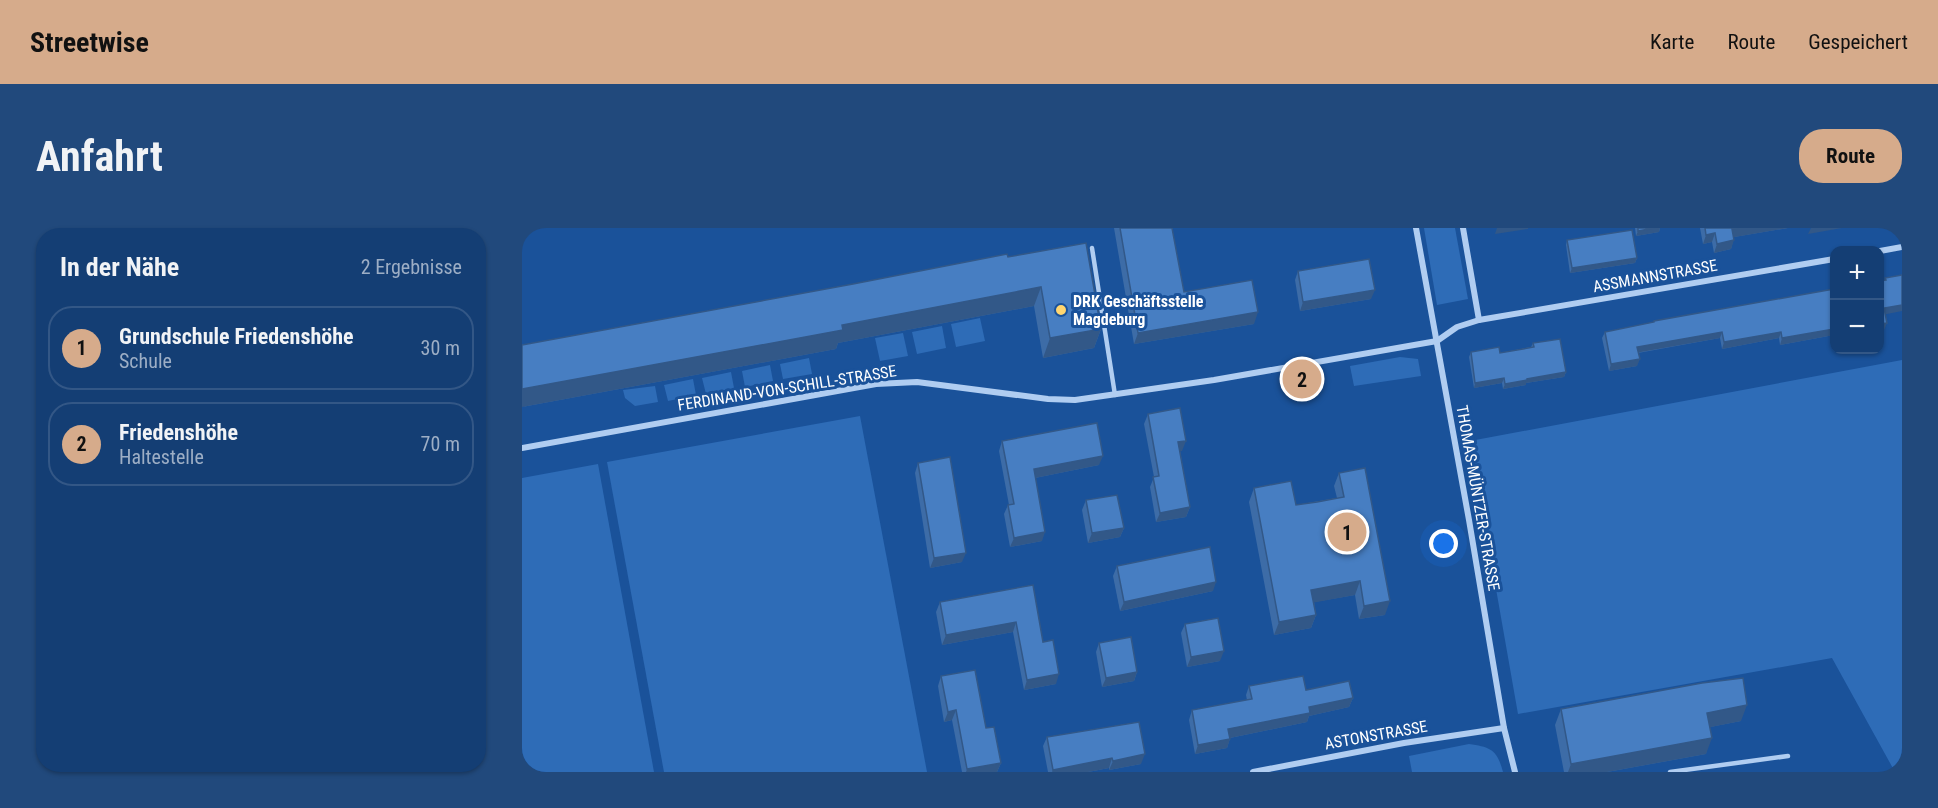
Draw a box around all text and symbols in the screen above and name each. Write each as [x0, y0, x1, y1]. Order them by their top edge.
text: Streetwise [30, 26, 149, 59]
text: Karte [1650, 30, 1694, 54]
text: Route [1727, 30, 1775, 54]
text: Gespeichert [1808, 30, 1908, 54]
button: Route [1799, 129, 1902, 183]
text: Anfahrt [36, 132, 163, 181]
map controls [1830, 246, 1884, 354]
button: + [1830, 246, 1884, 300]
text: In der Nähe [60, 252, 179, 282]
text: 2 Ergebnisse [361, 255, 462, 279]
street label: ASSMANNSTRASSE [1591, 256, 1719, 296]
place label: DRK Geschäftsstelle Magdeburg [1073, 292, 1204, 329]
button: − [1830, 300, 1884, 354]
marker: DRK Geschäftsstelle Magdeburg [1054, 303, 1068, 317]
text: Grundschule Friedenshöhe [119, 324, 354, 349]
text: 1 [76, 336, 87, 360]
text: 30 m [421, 336, 460, 360]
text: Schule [119, 349, 172, 373]
pin: 2 [1282, 356, 1322, 402]
street label: FERDINAND-VON-SCHILL-STRASSE [676, 361, 898, 415]
street label: THOMAS-MÜNTZER-STRASSE [1452, 404, 1504, 592]
text: Friedenshöhe [119, 420, 238, 445]
text: 2 [76, 432, 87, 456]
text: 70 m [421, 432, 460, 456]
text: Haltestelle [119, 445, 204, 469]
pin: 1 [1328, 510, 1366, 554]
your location [1429, 529, 1458, 558]
street label: ASTONSTRASSE [1323, 717, 1429, 753]

